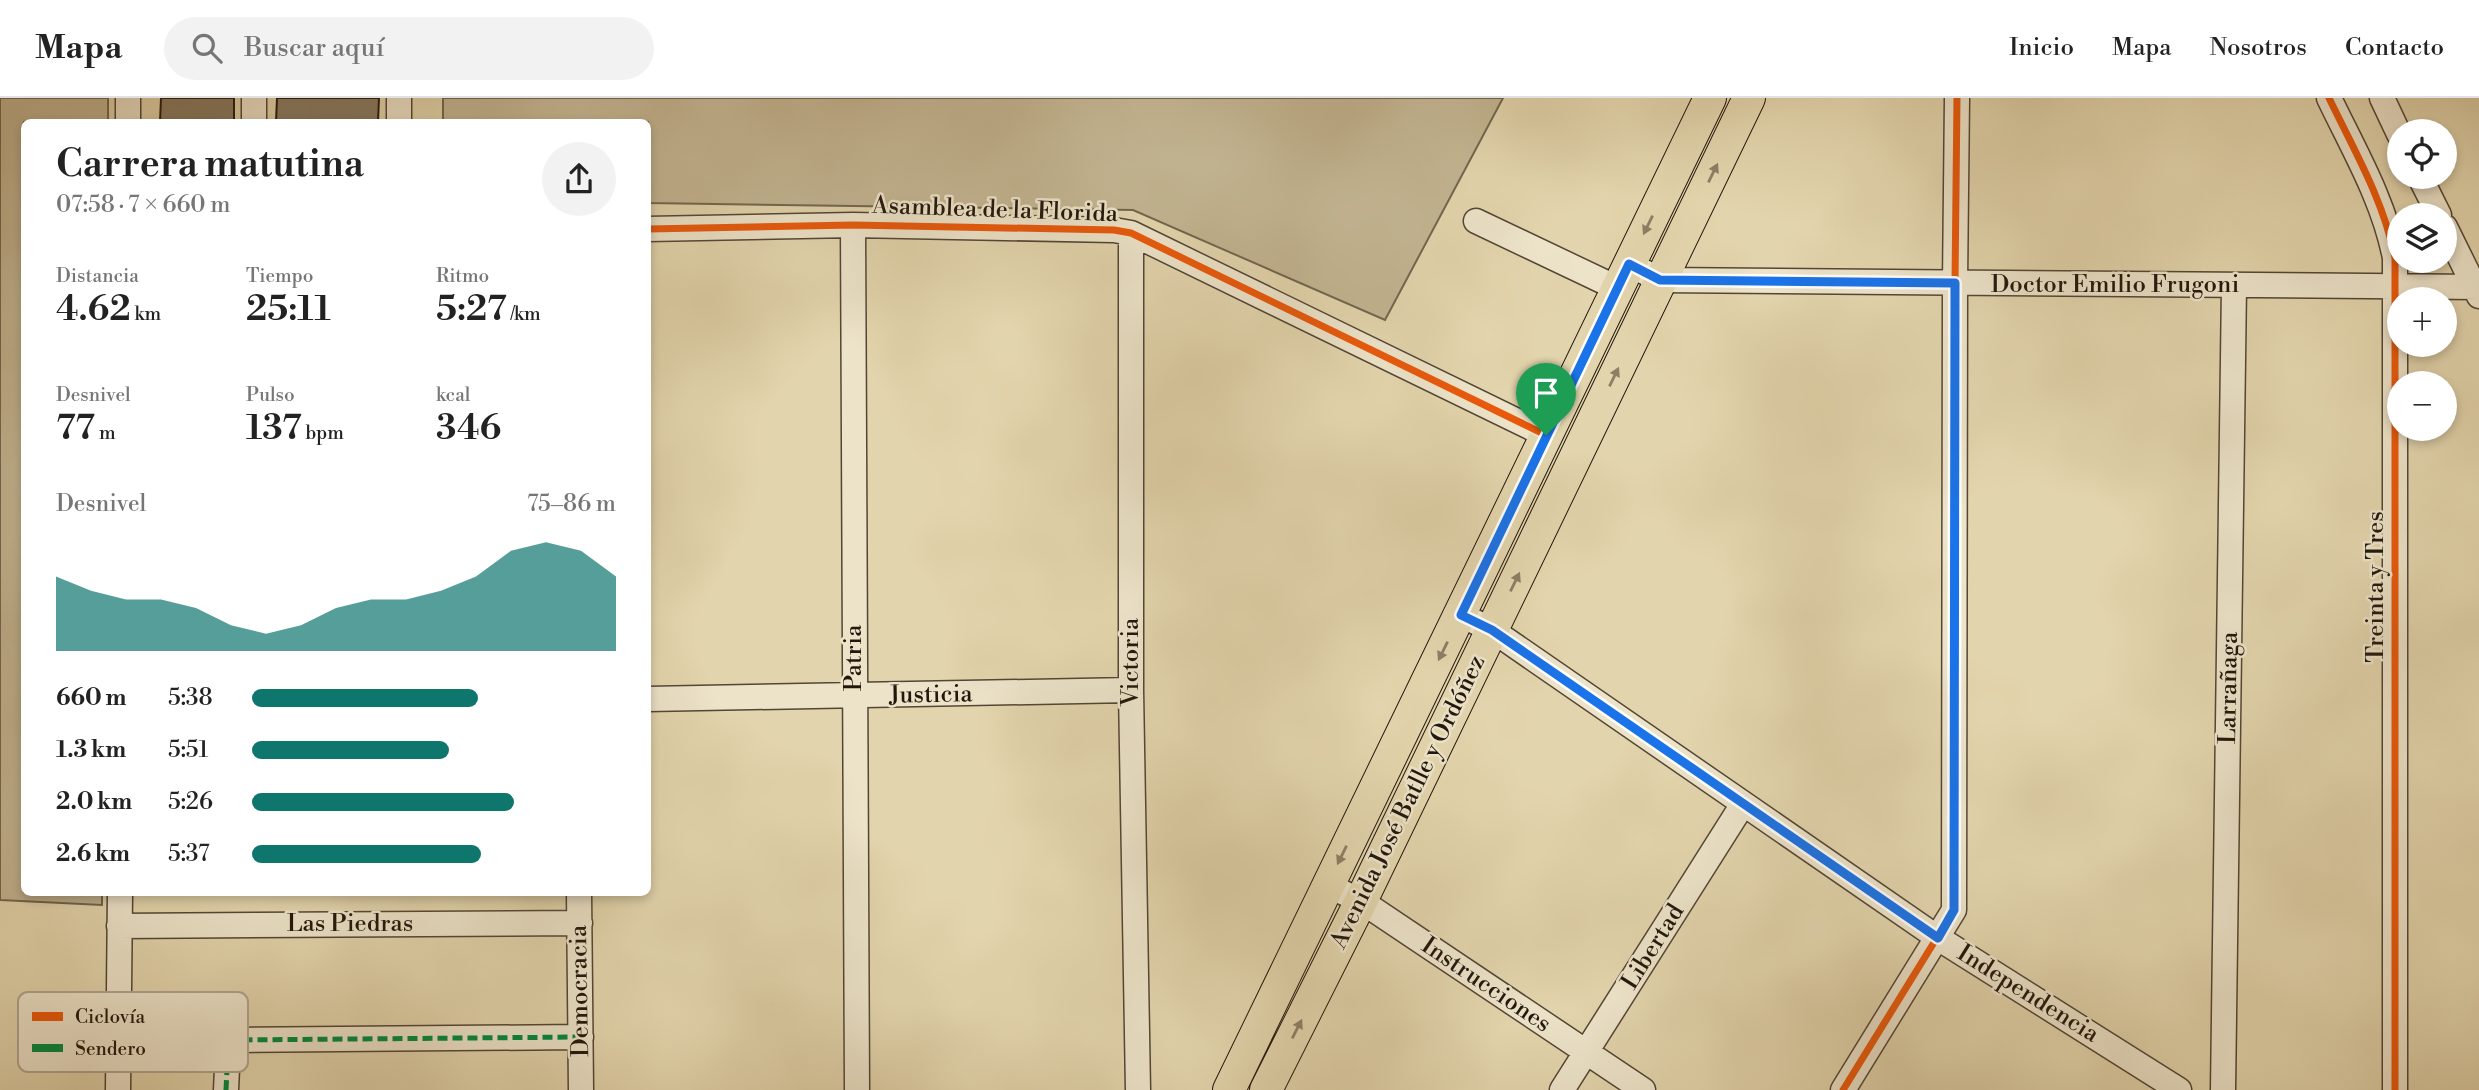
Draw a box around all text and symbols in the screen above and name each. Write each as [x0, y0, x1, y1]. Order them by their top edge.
search box [164, 17, 654, 80]
text: Mapa [35, 28, 122, 69]
icon: search [188, 29, 226, 67]
text: Buscar aquí [244, 32, 384, 64]
text: Inicio [2009, 33, 2074, 63]
text: Mapa [2112, 33, 2171, 63]
text: Nosotros [2209, 33, 2307, 63]
text: Contacto [2345, 33, 2444, 63]
map controls [2387, 119, 2457, 441]
button: locate [2387, 119, 2457, 189]
text: Carrera matutina [56, 141, 364, 188]
button: share [542, 142, 616, 216]
one-way arrow [1707, 163, 1718, 183]
text: 07:58 · 7 × 660 m [56, 191, 230, 219]
street label: Asamblea de la Florida [871, 191, 1119, 229]
button: layers [2387, 203, 2457, 273]
one-way arrow [1642, 215, 1654, 235]
text: Distancia [56, 264, 139, 288]
text: Tiempo [246, 264, 313, 288]
text: Ritmo [436, 264, 489, 288]
street label: Doctor Emilio Frugoni [1991, 270, 2239, 300]
button: + [2387, 287, 2457, 357]
text: 4.62 [56, 288, 131, 331]
text: 25:11 [246, 288, 331, 331]
text: 5:27 [436, 288, 507, 331]
text: km [131, 302, 161, 326]
text: /km [507, 302, 541, 326]
pin [1516, 363, 1576, 435]
one-way arrow [1608, 367, 1619, 387]
button: − [2387, 371, 2457, 441]
icon: arrive [1527, 374, 1565, 412]
text: Desnivel [56, 383, 131, 407]
text: Pulso [246, 383, 295, 407]
text: kcal [436, 383, 470, 407]
text: 77 [56, 407, 95, 450]
text: 137 [246, 407, 302, 450]
text: 346 [436, 407, 501, 450]
text: m [95, 421, 116, 445]
text: bpm [302, 421, 344, 445]
text: Desnivel [56, 490, 146, 518]
text: 75–86 m [527, 490, 616, 518]
street label: Treinta y Tres [2361, 511, 2391, 663]
one-way arrow [1510, 572, 1521, 593]
street label: Victoria [1116, 617, 1146, 707]
street label: Patria [839, 624, 869, 691]
street label: Larrañaga [2213, 631, 2245, 744]
one-way arrow [1437, 641, 1448, 661]
street label: Avenida José Batlle y Ordóñez [1323, 650, 1492, 955]
street label: Justicia [888, 679, 974, 711]
text: 660 m [56, 684, 126, 712]
text: 5:38 [168, 684, 213, 712]
text: 1.3 km [56, 736, 126, 764]
text: 5:51 [168, 736, 208, 764]
text: 2.0 km [56, 788, 132, 816]
text: 5:26 [168, 788, 213, 816]
text: 2.6 km [56, 840, 130, 868]
text: 5:37 [168, 840, 210, 868]
one-way arrow [1336, 845, 1347, 865]
street label: Libertad [1615, 898, 1691, 995]
street label: Las Piedras [287, 909, 413, 939]
street label: Democracia [564, 924, 596, 1057]
street label: Instrucciones [1415, 931, 1557, 1039]
street label: Independencia [1951, 938, 2105, 1050]
legend [18, 992, 248, 1072]
text: Ciclovía [75, 1005, 145, 1029]
one-way arrow [1291, 1019, 1302, 1039]
text: Sendero [75, 1037, 146, 1061]

